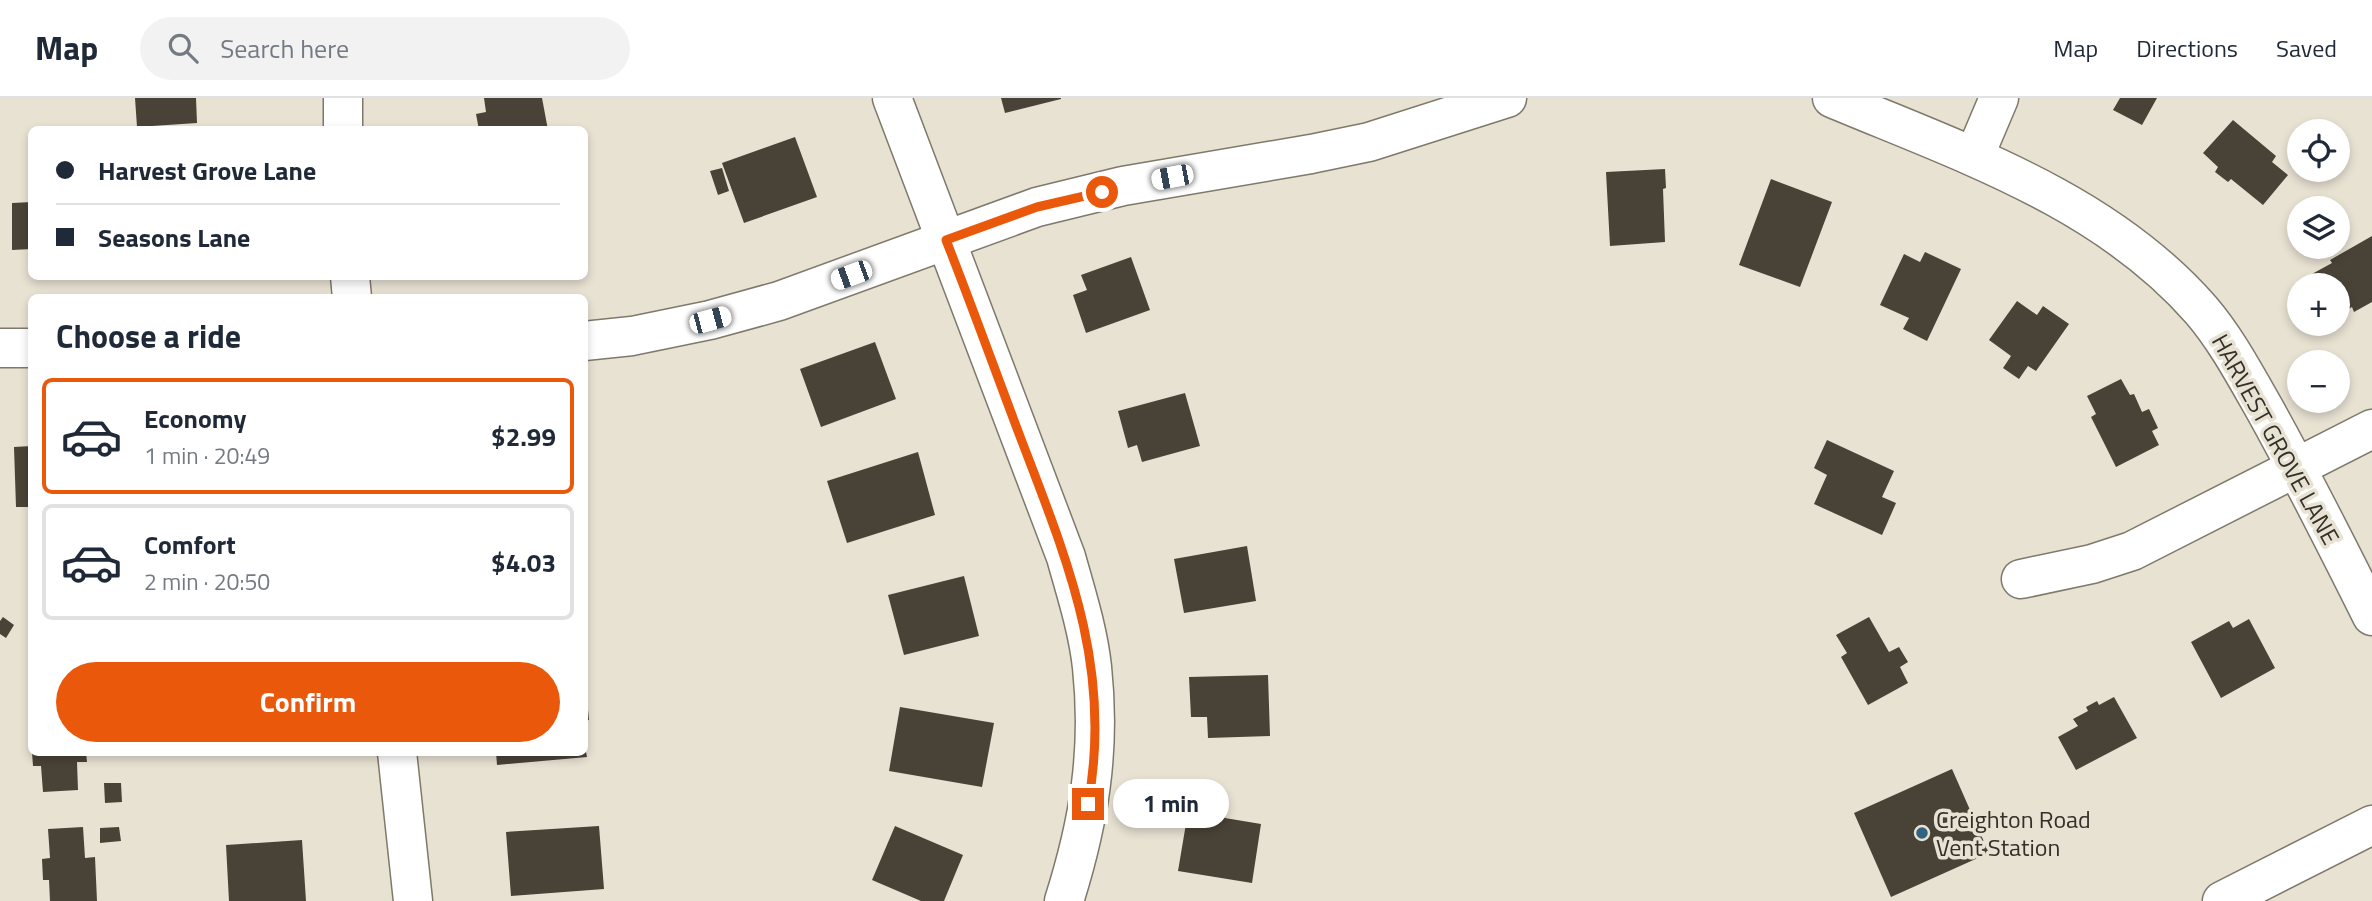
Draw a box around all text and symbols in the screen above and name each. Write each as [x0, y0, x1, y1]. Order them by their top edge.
search box [140, 17, 630, 80]
text: Map [35, 23, 98, 73]
icon: search [164, 29, 202, 67]
text: Search here [220, 29, 349, 68]
text: Map [2053, 30, 2098, 66]
text: Directions [2136, 30, 2238, 66]
text: Saved [2276, 30, 2337, 66]
map controls [2287, 119, 2350, 413]
button: locate [2287, 119, 2350, 182]
text: Harvest Grove Lane [98, 151, 316, 190]
car [1150, 163, 1195, 191]
route start [1086, 176, 1118, 208]
button: layers [2287, 196, 2350, 259]
text: Seasons Lane [98, 218, 250, 257]
car [828, 258, 875, 292]
button: + [2287, 273, 2350, 336]
car [687, 304, 734, 336]
text: Choose a ride [56, 312, 241, 360]
street label: HARVEST GROVE LANE [2203, 327, 2349, 551]
button: − [2287, 350, 2350, 413]
text: Economy [144, 399, 246, 438]
icon: car [60, 405, 123, 468]
text: $2.99 [491, 417, 556, 456]
text: 1 min · 20:49 [144, 438, 270, 473]
text: Comfort [144, 525, 236, 564]
icon: car [60, 531, 123, 594]
text: $4.03 [491, 543, 556, 582]
text: 2 min · 20:50 [144, 564, 270, 599]
button: Confirm [56, 662, 560, 742]
callout: 1 min [1112, 780, 1228, 828]
text: 1 min [1143, 786, 1199, 821]
route end [1072, 788, 1104, 820]
place label: Creighton Road Vent Station [1936, 801, 2091, 865]
marker: Creighton Road Vent Station [1914, 825, 1930, 841]

